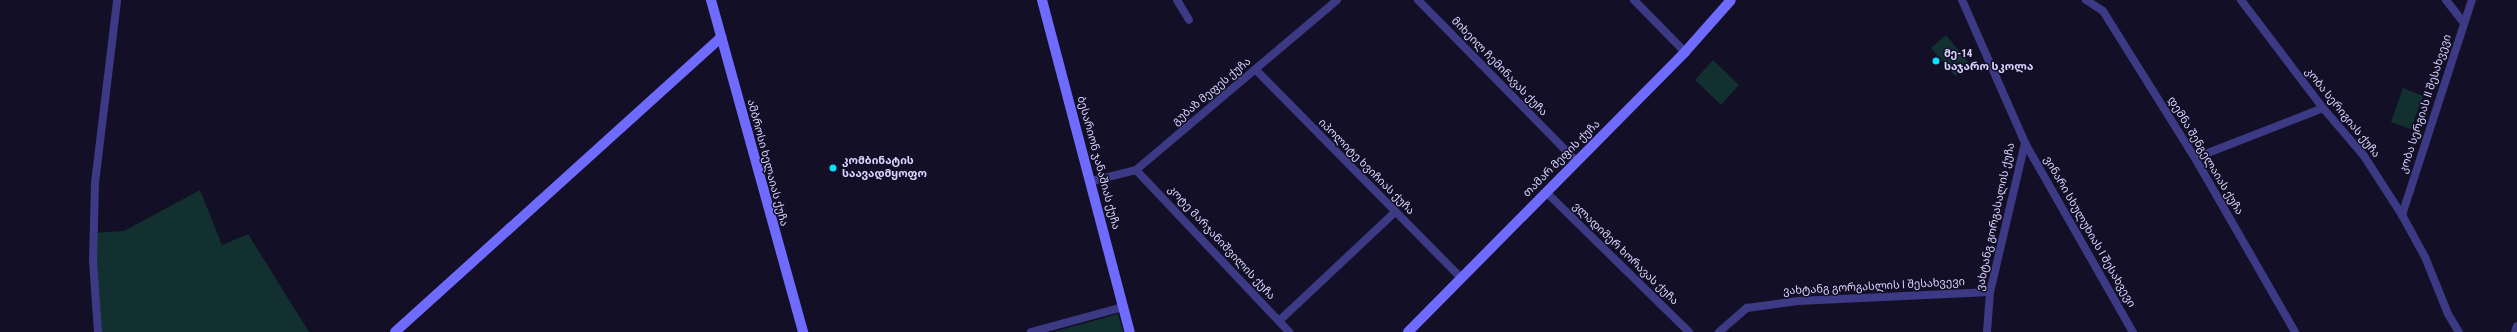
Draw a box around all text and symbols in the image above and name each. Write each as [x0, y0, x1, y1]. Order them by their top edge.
street label: მიხეილ ჩემინავას ქუჩა [1448, 15, 1550, 119]
street label: კობა სერგიას II შესახვევი [2397, 33, 2455, 175]
place label: მე-14 საჯარო სკოლა [1944, 48, 2033, 74]
street label: გუბაზ მეფეს ქუჩა [1170, 55, 1254, 129]
marker: მე-14 საჯარო სკოლა [1931, 56, 1941, 66]
street label: კობა სერიგიას ქუჩა [2302, 65, 2382, 161]
street label: ბესარიონ ჯანაშიას ქუჩა [1074, 95, 1122, 231]
street label: დემნა შენგელაიას ქუჩა [2164, 95, 2246, 217]
street label: ამბროსი ხელაიას ქუჩა [744, 98, 790, 228]
street label: იპოლიტე ხვიჩიას ქუჩა [1315, 116, 1417, 218]
street label: თამარ მეფის ქუჩა [1521, 118, 1603, 200]
street label: ვახტანგ გორგასალის ქუჩა [1974, 142, 2018, 292]
street label: ვინარი სხულუხიას I შესახვევი [2040, 154, 2138, 310]
place label: კომბინატის საავადმყოფო [842, 155, 927, 181]
marker: კომბინატის საავადმყოფო [827, 162, 839, 174]
street label: კოტე მარჯანიშვილის ქუჩა [1165, 183, 1277, 303]
street label: ვლადიმერ ხორავას ქუჩა [1569, 200, 1681, 308]
street label: ვახტანგ გორგასლის I შესახვევი [1783, 276, 1965, 298]

